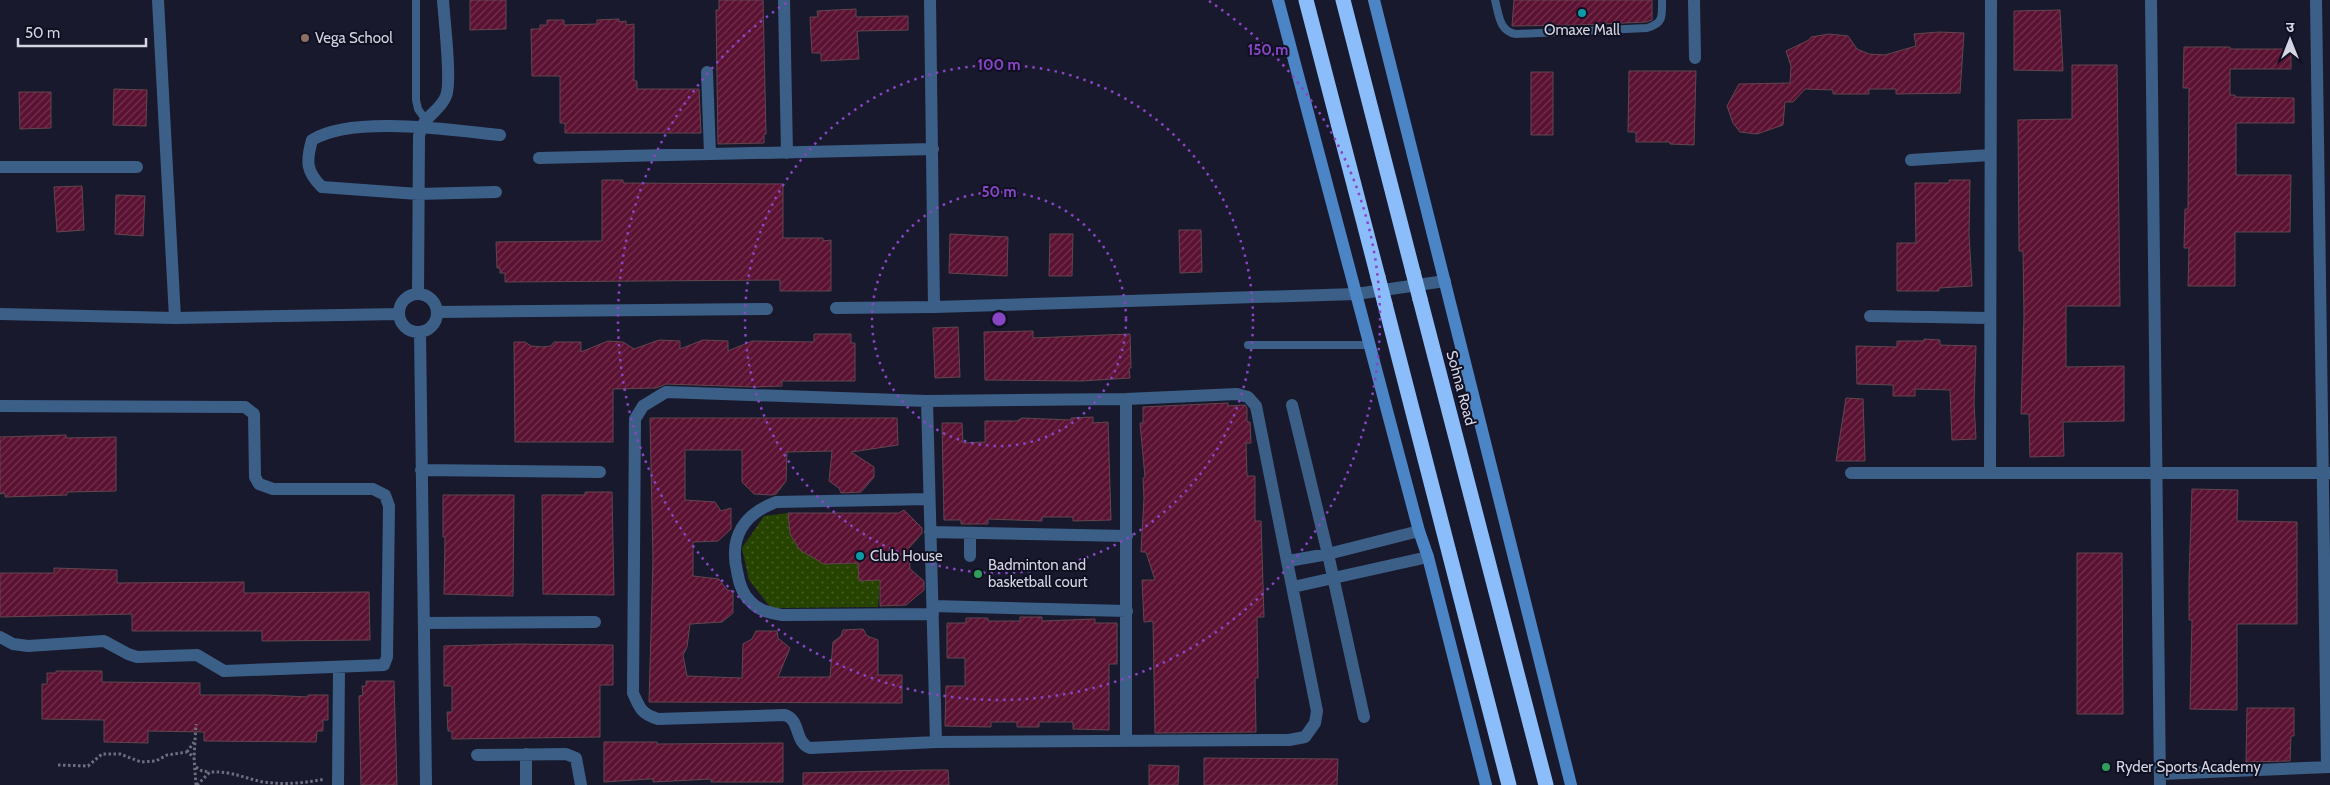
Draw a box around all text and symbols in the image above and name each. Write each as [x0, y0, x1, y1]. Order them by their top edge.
marker: Omaxe Mall [1576, 7, 1588, 19]
scale bar [18, 15, 145, 47]
north arrow [2265, 15, 2315, 65]
text: उ [2286, 18, 2295, 36]
place label: Omaxe Mall [1544, 21, 1620, 39]
text: 50 m [25, 24, 60, 42]
place label: Vega School [315, 29, 393, 47]
marker: Vega School [299, 32, 311, 44]
text: 150 m [1248, 41, 1288, 59]
text: 100 m [977, 56, 1021, 74]
text: 50 m [981, 183, 1017, 201]
centre of rings [990, 310, 1008, 328]
street label: Sohna Road [1442, 349, 1480, 427]
place label: Club House [870, 547, 943, 565]
marker: Club House [854, 550, 866, 562]
place label: Badminton and basketball court [988, 556, 1087, 591]
marker: Badminton and basketball court [972, 568, 984, 580]
place label: Ryder Sports Academy [2116, 758, 2261, 776]
marker: Ryder Sports Academy [2100, 761, 2112, 773]

